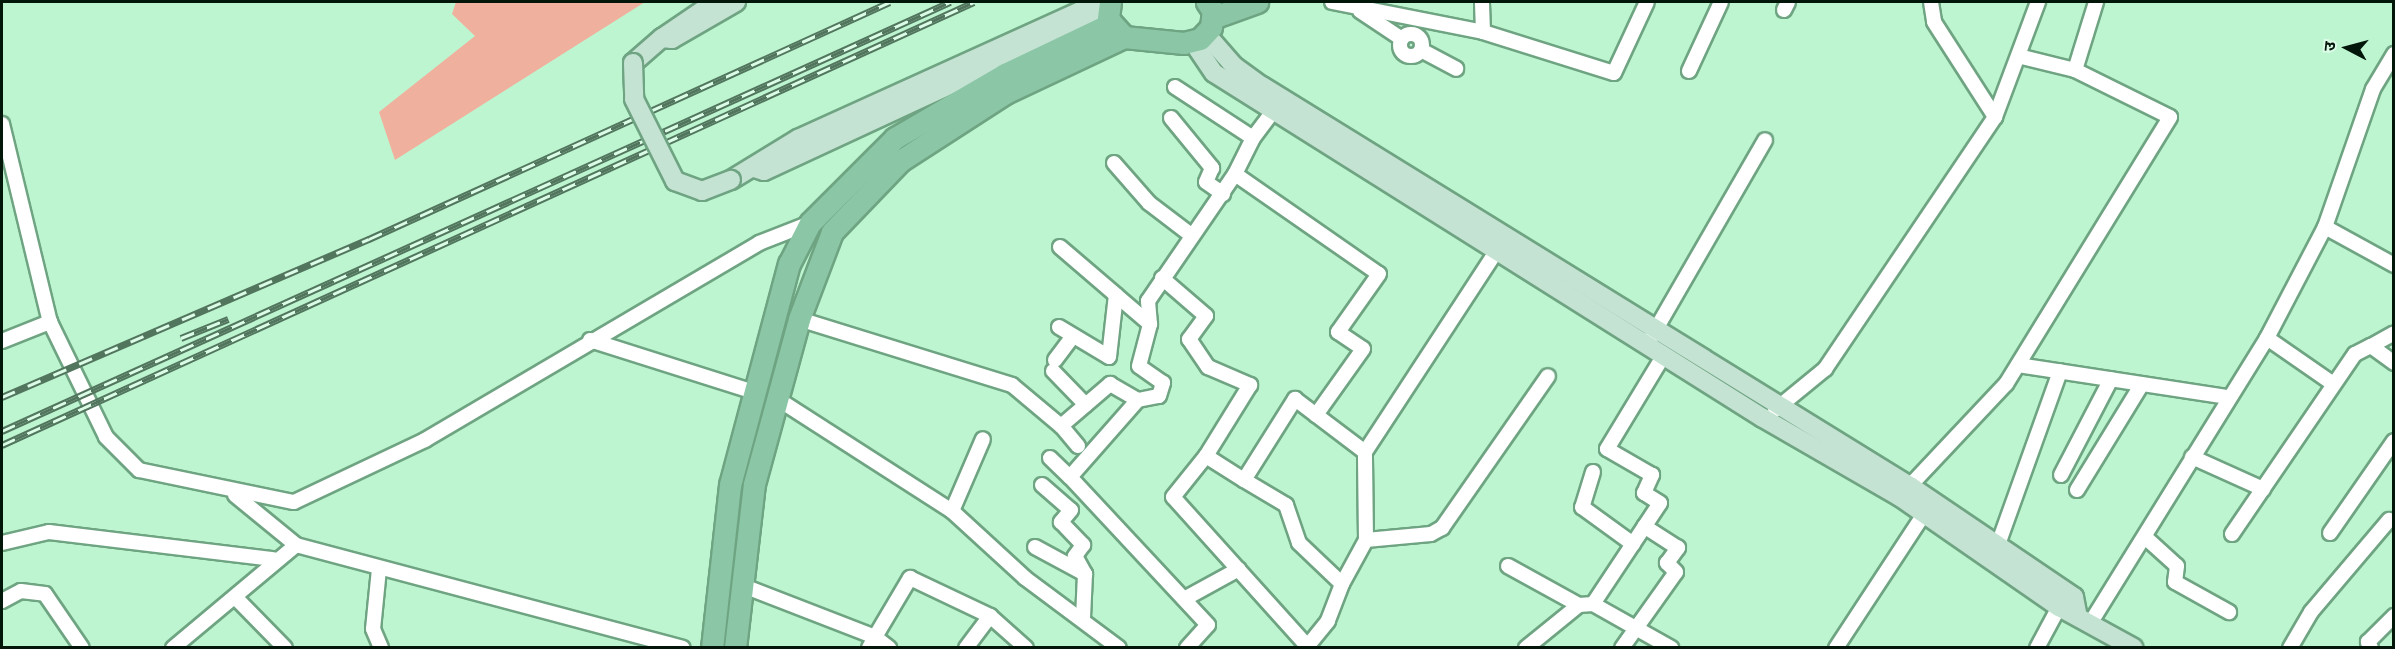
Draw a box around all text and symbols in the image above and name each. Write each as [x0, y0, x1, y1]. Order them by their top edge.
north arrow [2317, 18, 2377, 78]
text: उ [2319, 40, 2339, 52]

